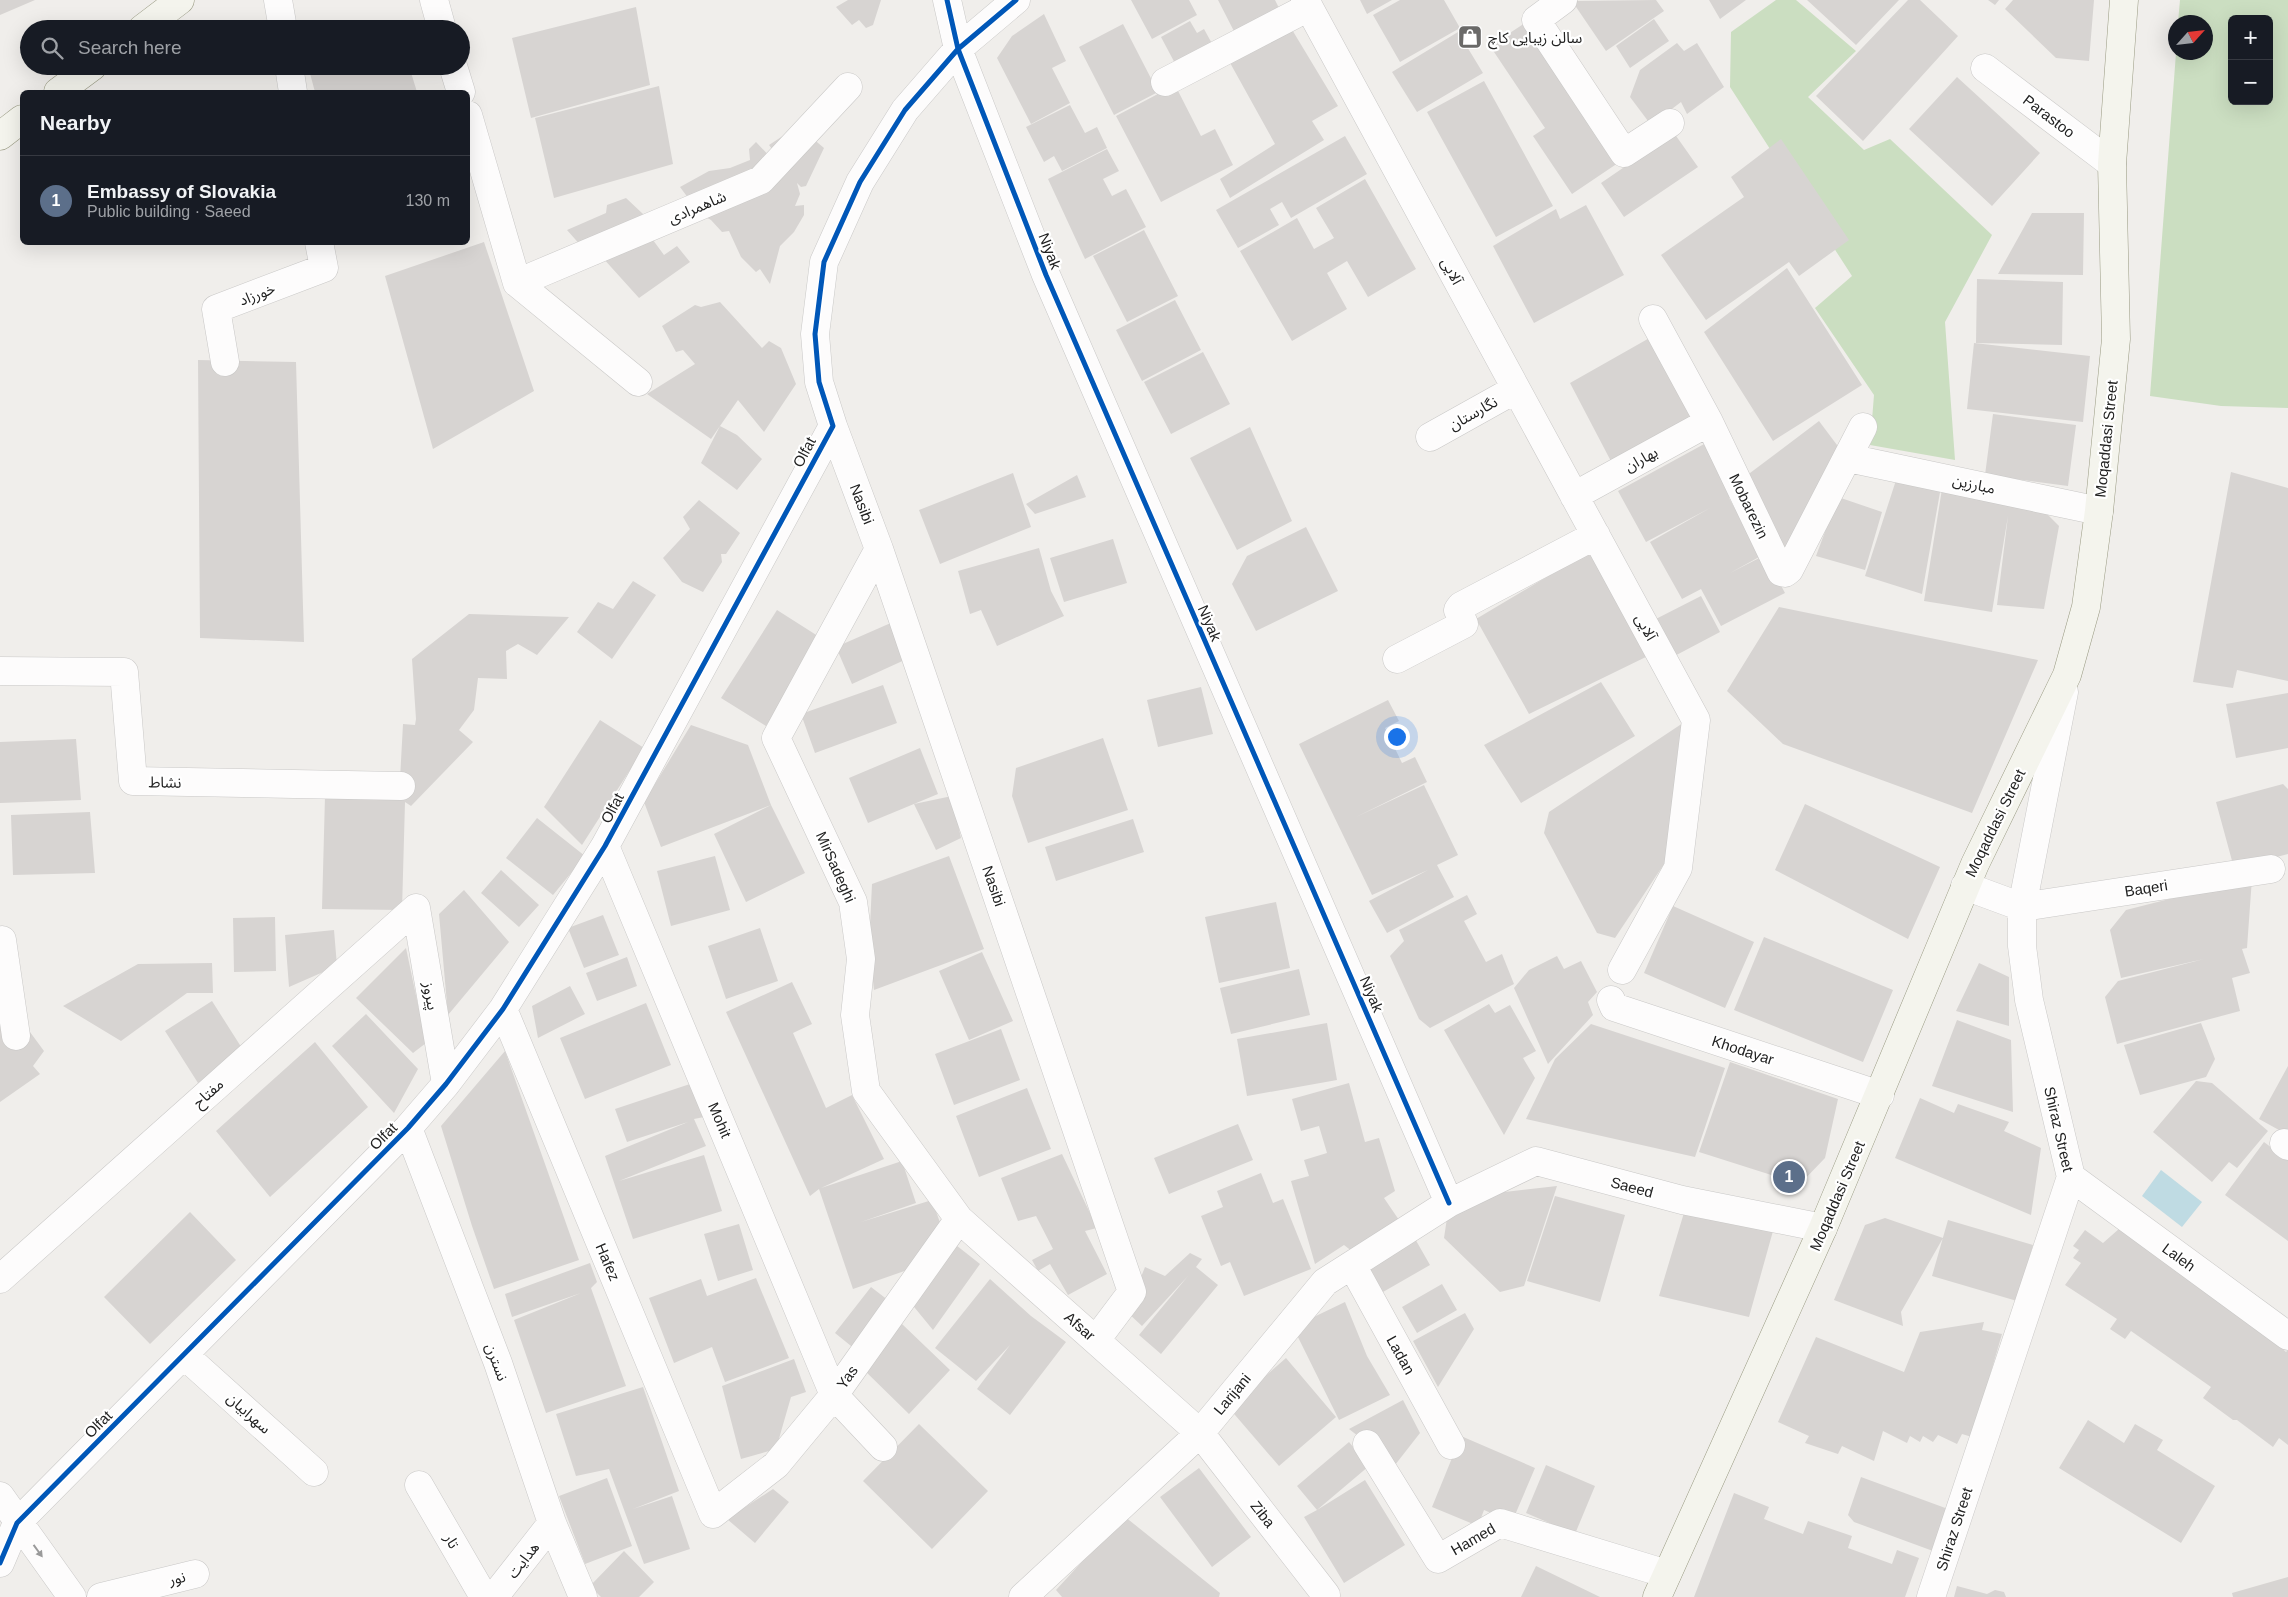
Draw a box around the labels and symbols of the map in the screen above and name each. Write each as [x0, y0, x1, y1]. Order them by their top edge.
north arrow [2168, 15, 2213, 60]
shop icon: سالن زیبایی کاچ [1457, 24, 1483, 50]
place label: سالن زیبایی کاچ [1488, 29, 1583, 50]
street label: Parastoo [2020, 91, 2078, 141]
street label: شاهمرادی [666, 187, 729, 228]
street label: Niyak [1035, 230, 1065, 272]
street label: آلایی [1437, 255, 1466, 288]
street label: خورزاد [237, 279, 278, 310]
street label: Moqaddasi Street [2091, 379, 2121, 498]
street label: نگارستان [1446, 393, 1501, 434]
street label: Olfat [789, 433, 819, 470]
street label: بهاران [1622, 443, 1661, 476]
street label: Mobarezin [1726, 471, 1772, 541]
street label: مبارزین [1951, 471, 1997, 498]
street label: Nasibi [847, 481, 877, 527]
street label: Niyak [1195, 602, 1225, 644]
street label: آلایی [1631, 611, 1660, 644]
your location [1384, 724, 1410, 750]
street label: Moqaddasi Street [1962, 766, 2029, 880]
street label: نشاط [148, 773, 182, 791]
street label: Olfat [597, 789, 627, 826]
street label: MirSadeghi [813, 829, 859, 905]
street label: Nasibi [979, 864, 1009, 908]
street label: Baqeri [2123, 876, 2169, 900]
street label: Niyak [1357, 973, 1387, 1015]
street label: پیروز [418, 980, 442, 1012]
street label: Khodayar [1710, 1032, 1776, 1068]
street label: مفتاح [189, 1075, 229, 1114]
street label: Shiraz Street [2041, 1085, 2077, 1174]
street label: Mohit [705, 1100, 735, 1141]
street label: Olfat [366, 1118, 401, 1153]
street label: Moqaddasi Street [1806, 1138, 1868, 1253]
pin: 1 [1773, 1158, 1805, 1196]
street label: Saeed [1609, 1173, 1655, 1201]
street label: Laleh [2159, 1239, 2199, 1275]
street label: Hafez [593, 1241, 623, 1283]
street label: Afsar [1061, 1308, 1099, 1344]
street label: Ladan [1383, 1333, 1419, 1377]
street label: نسترن [481, 1341, 512, 1383]
street label: Yas [833, 1362, 861, 1392]
street label: Larijani [1210, 1370, 1254, 1418]
street label: سهرابیان [223, 1389, 274, 1438]
street label: Olfat [81, 1406, 116, 1441]
street label: Shiraz Street [1933, 1484, 1976, 1573]
street label: Ziba [1247, 1497, 1279, 1531]
street label: Hamed [1448, 1520, 1498, 1558]
street label: تار [440, 1530, 463, 1552]
street label: هدایت [504, 1539, 542, 1581]
one-way arrow [32, 1544, 43, 1557]
street label: نور [166, 1568, 187, 1589]

